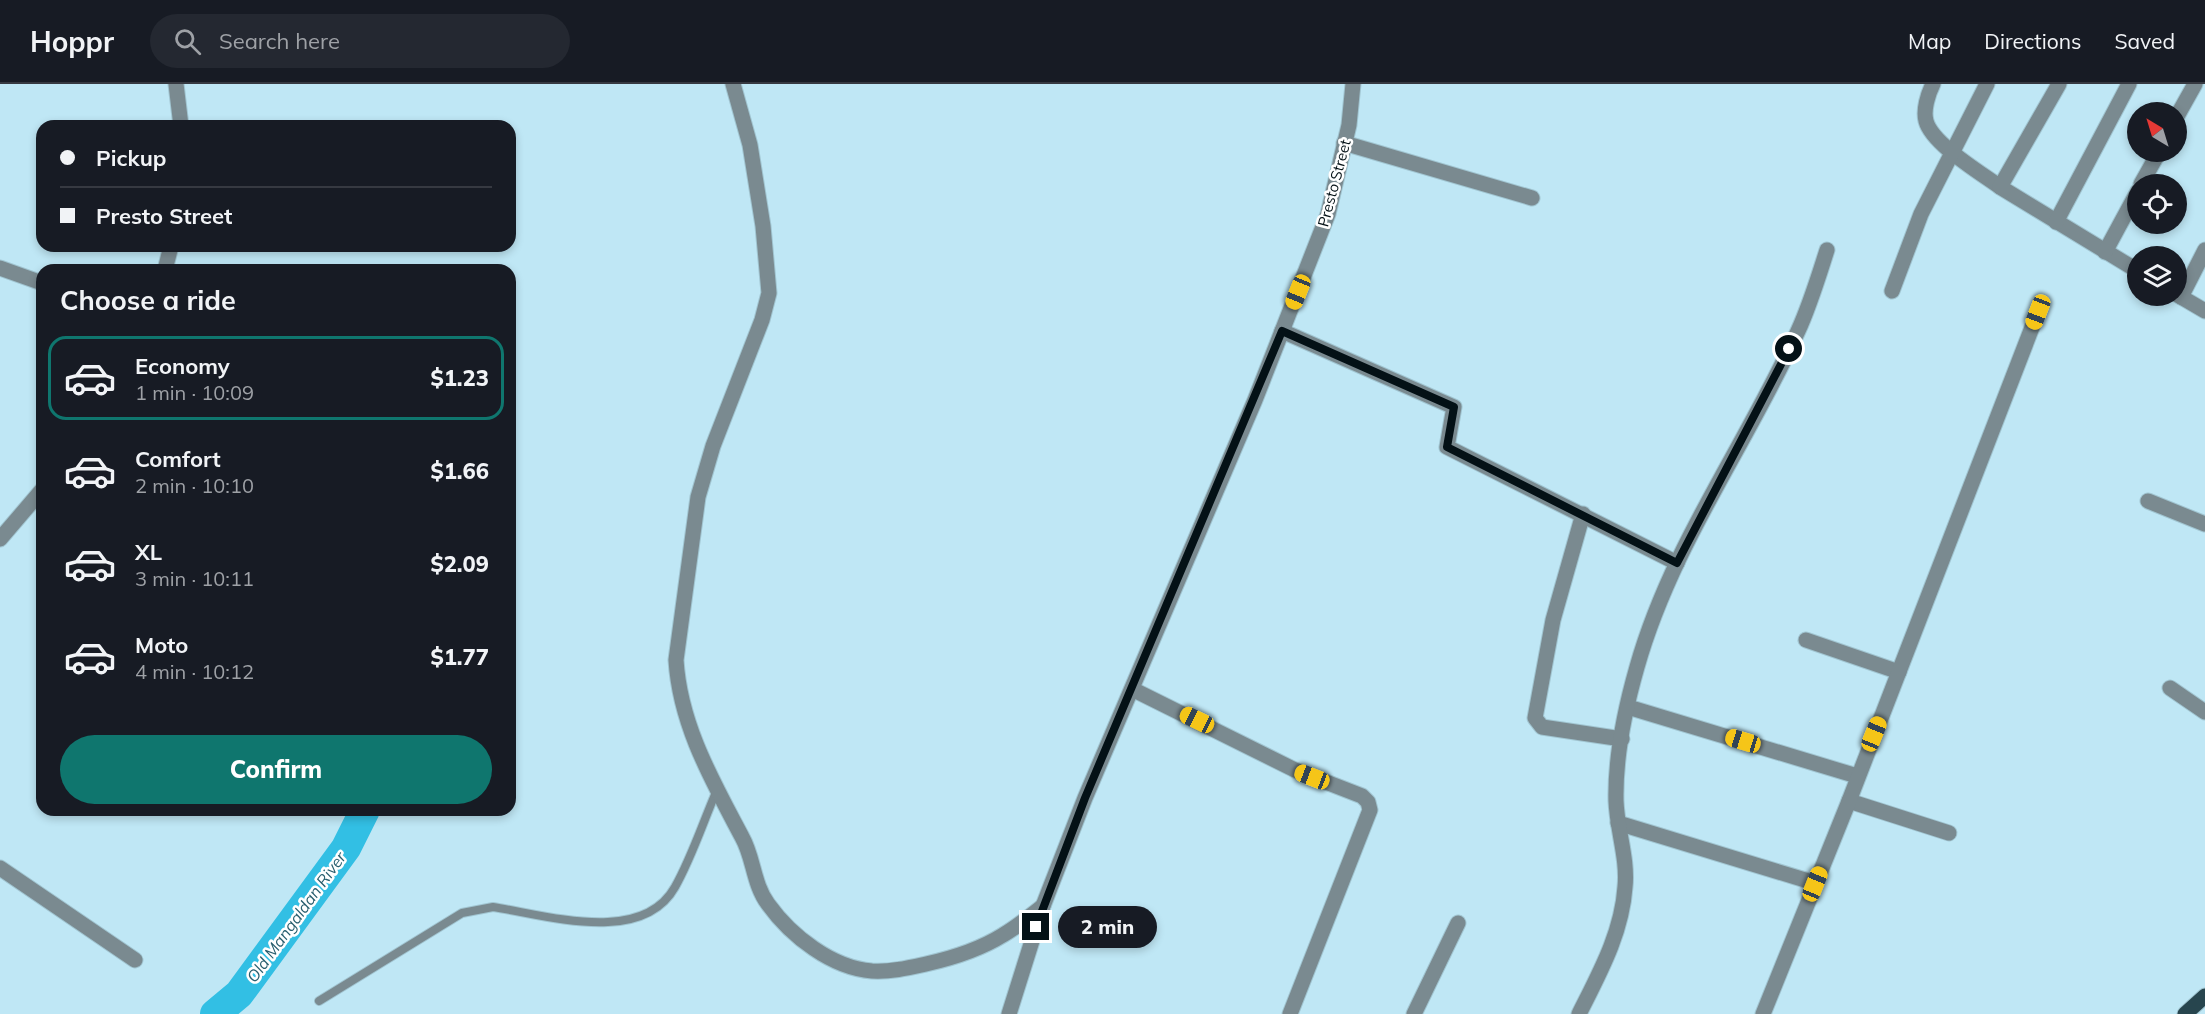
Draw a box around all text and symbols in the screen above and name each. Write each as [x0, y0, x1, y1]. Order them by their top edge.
search box [150, 14, 570, 68]
text: Hoppr [30, 24, 114, 59]
icon: search [171, 25, 204, 58]
text: Search here [219, 27, 340, 55]
text: Map [1908, 28, 1951, 54]
text: Directions [1984, 28, 2081, 54]
text: Saved [2114, 28, 2175, 54]
north arrow [2127, 102, 2187, 162]
map controls [2127, 102, 2187, 306]
street label: Presto Street [1313, 137, 1355, 229]
text: Pickup [96, 144, 166, 172]
button: locate [2127, 174, 2187, 234]
text: Presto Street [96, 202, 232, 230]
button: layers [2127, 246, 2187, 306]
car [1283, 272, 1313, 312]
text: Choose a ride [60, 283, 236, 317]
car [2023, 292, 2053, 332]
route start [1775, 335, 1802, 362]
icon: car [63, 351, 117, 405]
text: Economy [135, 352, 230, 380]
text: $1.23 [430, 364, 489, 392]
text: 1 min · 10:09 [135, 380, 254, 405]
icon: car [63, 444, 117, 498]
text: Comfort [135, 445, 221, 473]
text: $1.66 [430, 457, 489, 485]
text: 2 min · 10:10 [135, 473, 254, 498]
icon: car [63, 537, 117, 591]
text: XL [135, 538, 162, 566]
text: $2.09 [430, 550, 489, 578]
text: 3 min · 10:11 [135, 566, 254, 591]
icon: car [63, 630, 117, 684]
text: Moto [135, 631, 188, 659]
text: $1.77 [430, 643, 489, 671]
text: 4 min · 10:12 [135, 659, 254, 684]
car [1177, 704, 1217, 736]
car [1859, 714, 1889, 754]
car [1723, 727, 1763, 755]
button: Confirm [60, 735, 492, 804]
car [1292, 762, 1332, 792]
water label: Old Mangaldan River [242, 847, 351, 986]
car [1800, 864, 1830, 904]
callout: 2 min [1057, 906, 1156, 948]
route end [1022, 913, 1049, 940]
text: 2 min [1081, 914, 1134, 939]

